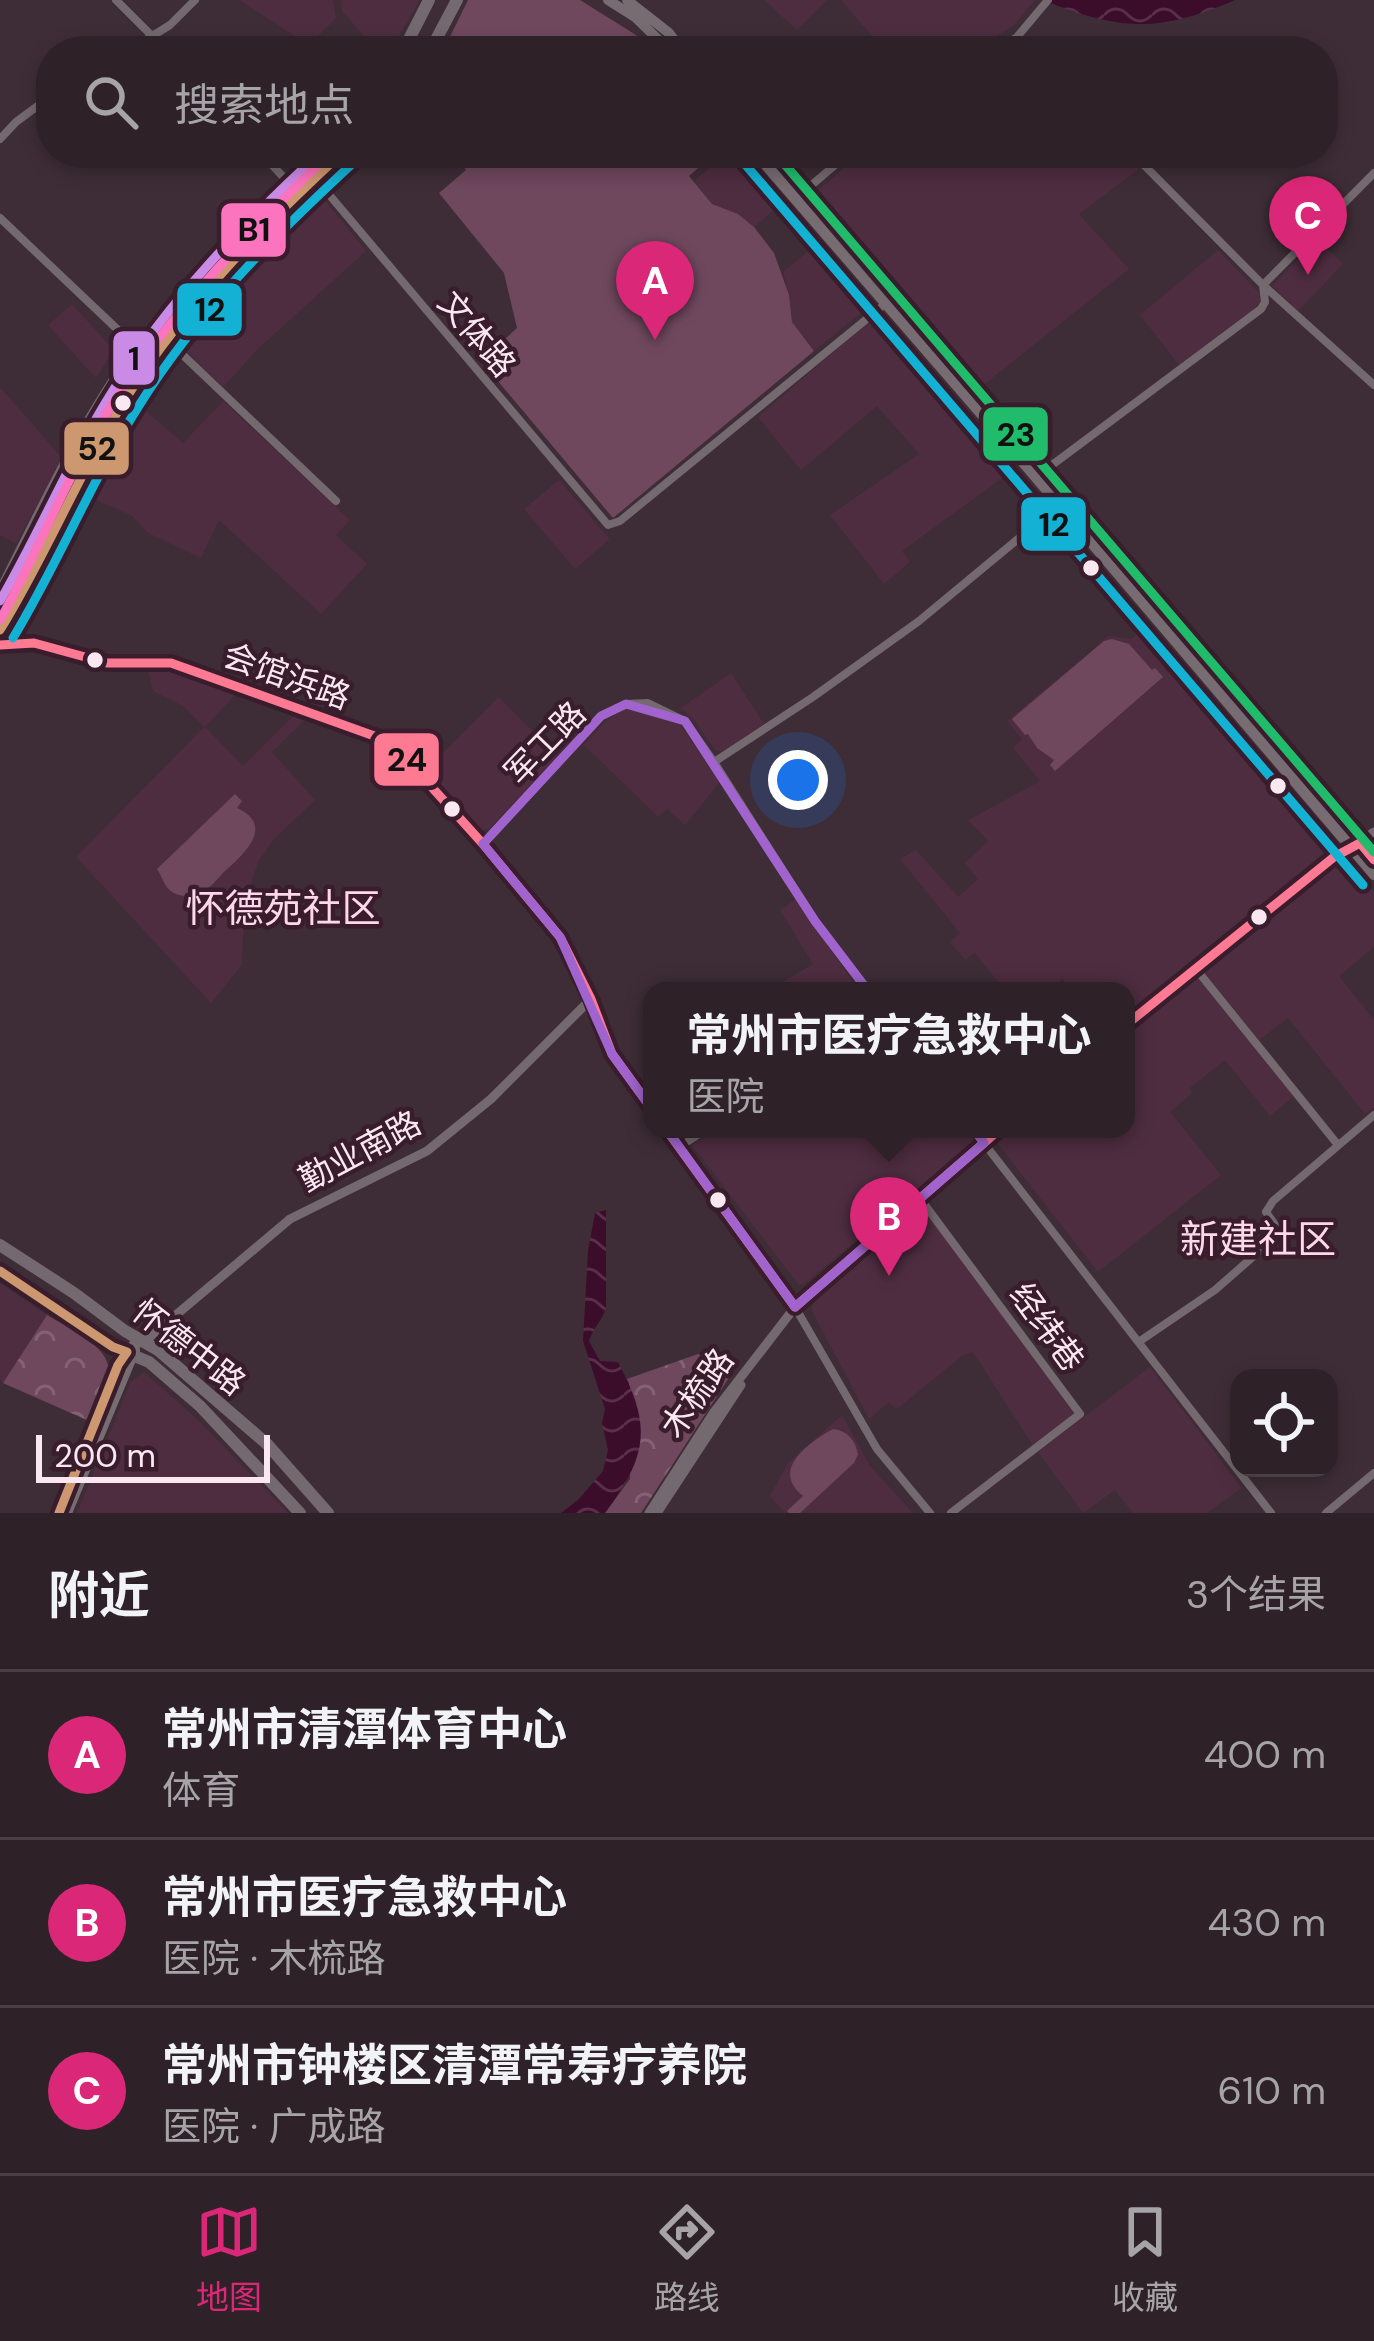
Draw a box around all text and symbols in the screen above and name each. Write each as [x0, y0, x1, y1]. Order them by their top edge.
search box [36, 36, 1338, 168]
icon: search [78, 69, 144, 135]
text: 搜索地点 [174, 76, 354, 135]
pin: C [1269, 176, 1347, 275]
line badge: B1 [219, 201, 288, 259]
text: B1 [237, 208, 271, 251]
pin: A [616, 241, 694, 340]
line badge: 12 [175, 281, 244, 338]
street label: 文体路 [429, 282, 525, 386]
text: 12 [194, 288, 226, 331]
line badge: 1 [111, 329, 157, 387]
text: 1 [128, 337, 140, 380]
unlabelled marker [112, 392, 134, 414]
line badge: 23 [981, 405, 1050, 463]
text: 23 [997, 413, 1035, 456]
line badge: 52 [62, 420, 131, 477]
text: 52 [77, 427, 117, 470]
line badge: 12 [1019, 495, 1088, 553]
text: 12 [1038, 503, 1070, 546]
unlabelled marker [1080, 557, 1102, 579]
street label: 会馆浜路 [218, 633, 356, 719]
unlabelled marker [84, 649, 106, 671]
street label: 军工路 [495, 692, 595, 794]
line badge: 24 [372, 731, 441, 788]
text: 24 [387, 738, 427, 781]
your location [768, 750, 828, 810]
unlabelled marker [1267, 775, 1289, 797]
unlabelled marker [441, 798, 463, 820]
district label: 怀德苑社区 [185, 883, 381, 934]
unlabelled marker [1248, 906, 1270, 928]
popup [643, 982, 1135, 1138]
text: 常州市医疗急救中心 [686, 1006, 1092, 1065]
text: 医院 [686, 1071, 765, 1122]
street label: 勤业南路 [292, 1101, 428, 1201]
pin: B [850, 1177, 928, 1276]
unlabelled marker [707, 1189, 729, 1211]
district label: 新建社区 [1180, 1214, 1336, 1265]
street label: 经纬巷 [1001, 1274, 1093, 1380]
street label: 怀德中路 [124, 1289, 254, 1405]
street label: 木梳路 [651, 1340, 743, 1446]
map controls [1230, 1369, 1338, 1477]
button: locate [1230, 1369, 1338, 1477]
scale bar [36, 1429, 270, 1482]
text: 200 m [54, 1434, 156, 1477]
text: 附近 [48, 1562, 150, 1629]
text: 3个结果 [1186, 1569, 1326, 1620]
text: 常州市清潭体育中心 [162, 1700, 567, 1759]
text: A [73, 1729, 101, 1780]
text: 400 m [1204, 1729, 1326, 1780]
text: 体育 [162, 1765, 240, 1816]
text: 常州市医疗急救中心 [162, 1868, 567, 1927]
text: B [75, 1897, 99, 1948]
text: 430 m [1207, 1897, 1326, 1948]
text: 医院 · 木梳路 [162, 1933, 385, 1984]
text: 常州市钟楼区清潭常寿疗养院 [162, 2036, 747, 2095]
text: C [73, 2065, 101, 2116]
text: 610 m [1218, 2065, 1326, 2116]
text: 医院 · 广成路 [162, 2101, 385, 2152]
tab: 地图 [196, 2199, 262, 2319]
tab: 路线 [654, 2199, 720, 2319]
tab: 收藏 [1112, 2199, 1178, 2319]

